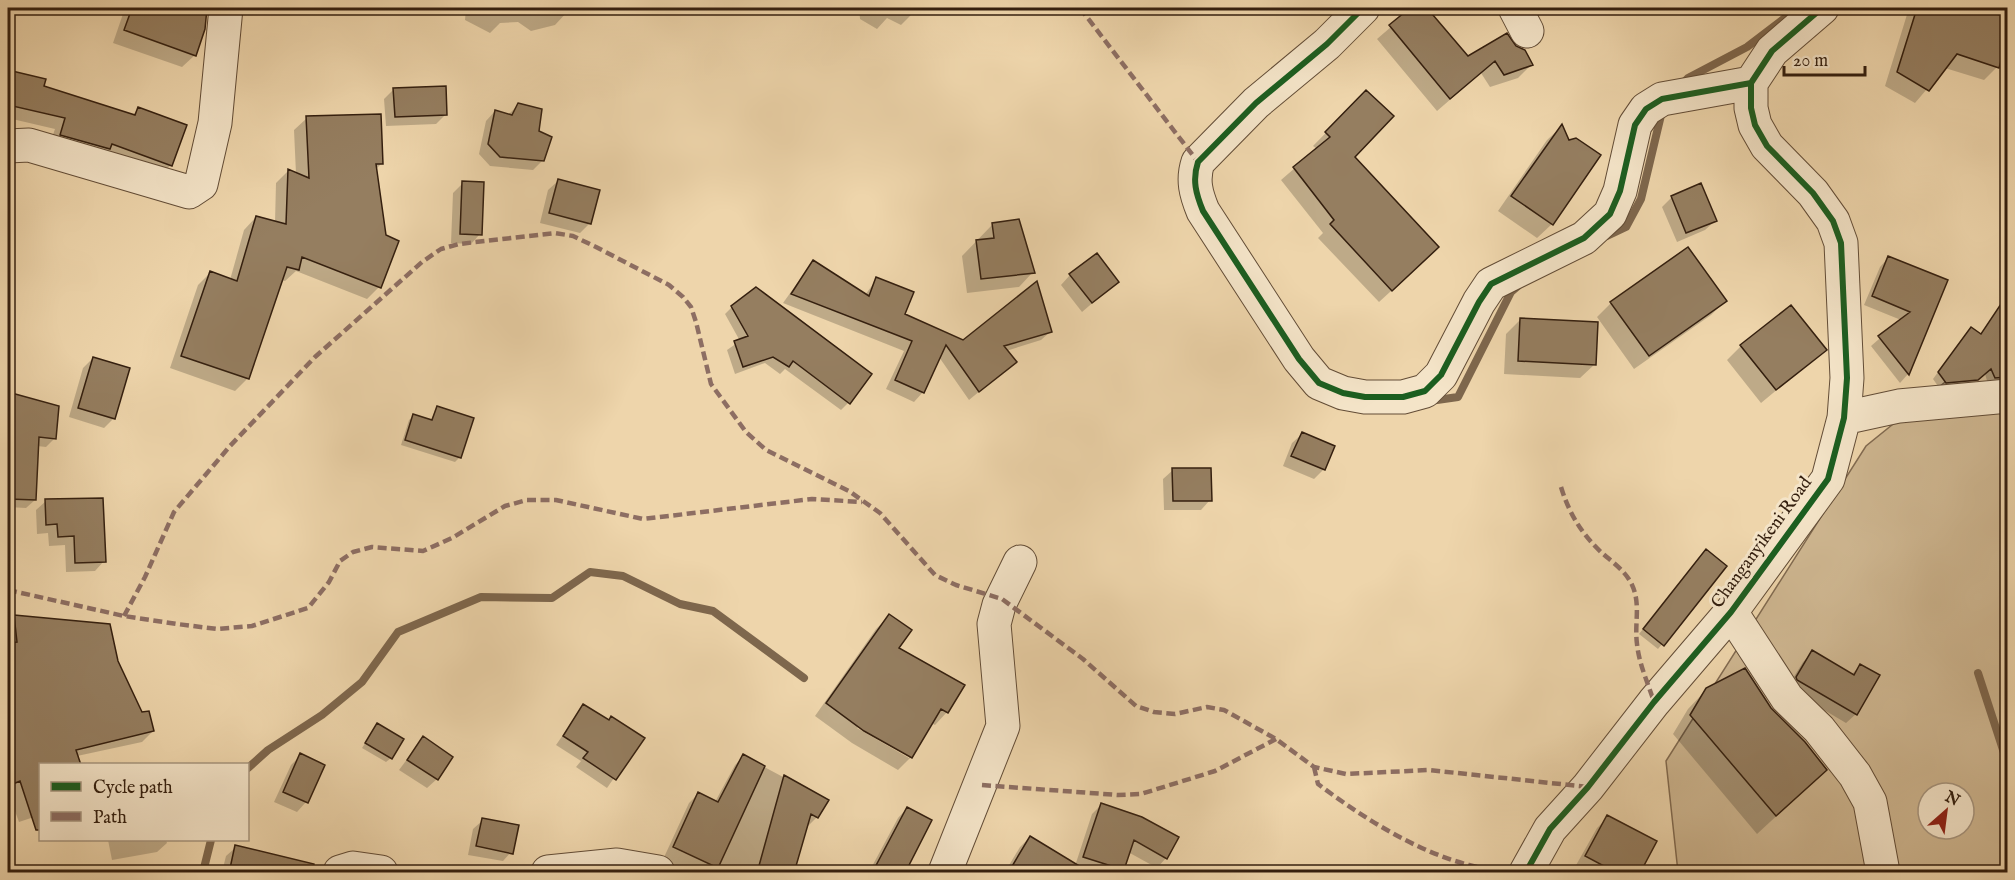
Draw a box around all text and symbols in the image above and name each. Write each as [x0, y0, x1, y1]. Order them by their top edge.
scale bar [1784, 39, 1865, 77]
text: 20 m [1793, 50, 1828, 73]
street label: Changanyikeni Road [1706, 472, 1818, 613]
legend [39, 763, 249, 841]
text: Cycle path [93, 777, 173, 800]
north arrow [1916, 781, 1976, 841]
text: N [1940, 787, 1963, 812]
text: Path [93, 807, 127, 830]

